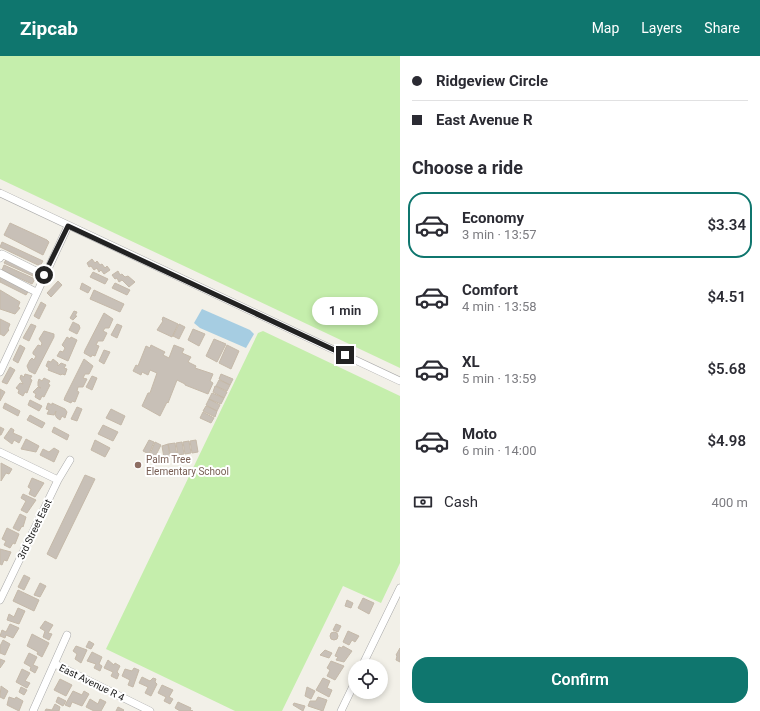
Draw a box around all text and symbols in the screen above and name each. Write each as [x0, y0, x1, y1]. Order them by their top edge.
text: Zipcab [20, 17, 78, 40]
text: Map [592, 20, 619, 36]
text: Layers [641, 20, 682, 36]
text: Share [704, 20, 740, 36]
text: Ridgeview Circle [436, 72, 548, 90]
text: East Avenue R [436, 111, 533, 129]
text: Choose a ride [412, 157, 523, 178]
icon: car [414, 207, 450, 243]
text: Economy [462, 209, 524, 227]
text: $3.34 [707, 216, 746, 234]
text: 3 min · 13:57 [462, 227, 537, 242]
route start [35, 266, 53, 284]
icon: car [414, 279, 450, 315]
text: Comfort [462, 281, 518, 299]
text: $4.51 [707, 288, 746, 306]
callout: 1 min [312, 297, 378, 325]
text: 4 min · 13:58 [462, 299, 537, 314]
text: 1 min [329, 303, 361, 318]
route end [336, 346, 354, 364]
icon: car [414, 351, 450, 387]
text: XL [462, 353, 480, 371]
text: $5.68 [707, 360, 746, 378]
text: 5 min · 13:59 [462, 371, 537, 386]
icon: car [414, 423, 450, 459]
text: Moto [462, 425, 497, 443]
text: $4.98 [707, 432, 746, 450]
text: 6 min · 14:00 [462, 443, 537, 458]
place label: Palm Tree Elementary School [146, 454, 229, 477]
marker: Palm Tree Elementary School [133, 460, 143, 470]
icon: cash [412, 491, 434, 513]
text: Cash [444, 493, 478, 511]
text: 400 m [711, 495, 748, 510]
street label: 3rd Street East [15, 497, 54, 561]
button: Confirm [412, 657, 748, 703]
map controls [348, 659, 388, 699]
button: locate [348, 659, 388, 699]
street label: East Avenue R 4 [57, 662, 127, 703]

